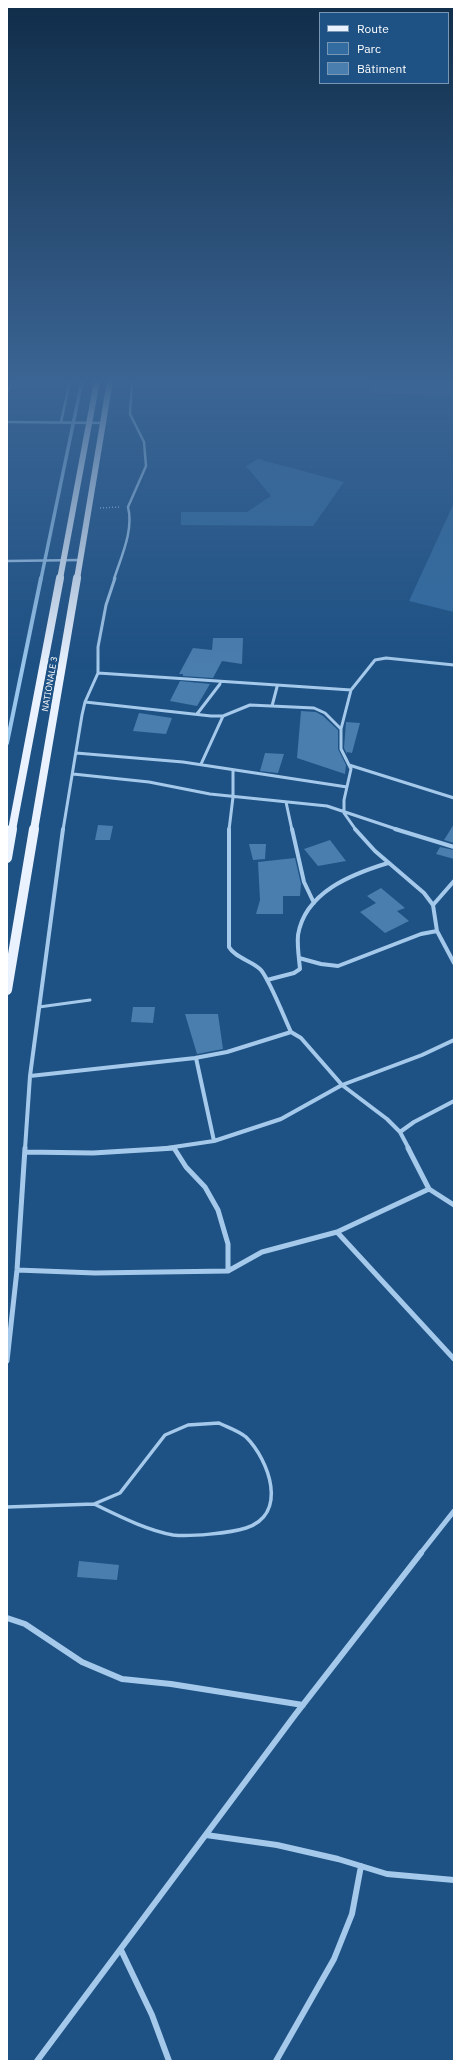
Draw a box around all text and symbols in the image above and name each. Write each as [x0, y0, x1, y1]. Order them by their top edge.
legend [319, 12, 449, 84]
text: Route [357, 21, 389, 36]
text: Parc [357, 41, 381, 56]
text: Bâtiment [357, 61, 407, 76]
street label: NATIONALE 3 [40, 655, 60, 713]

